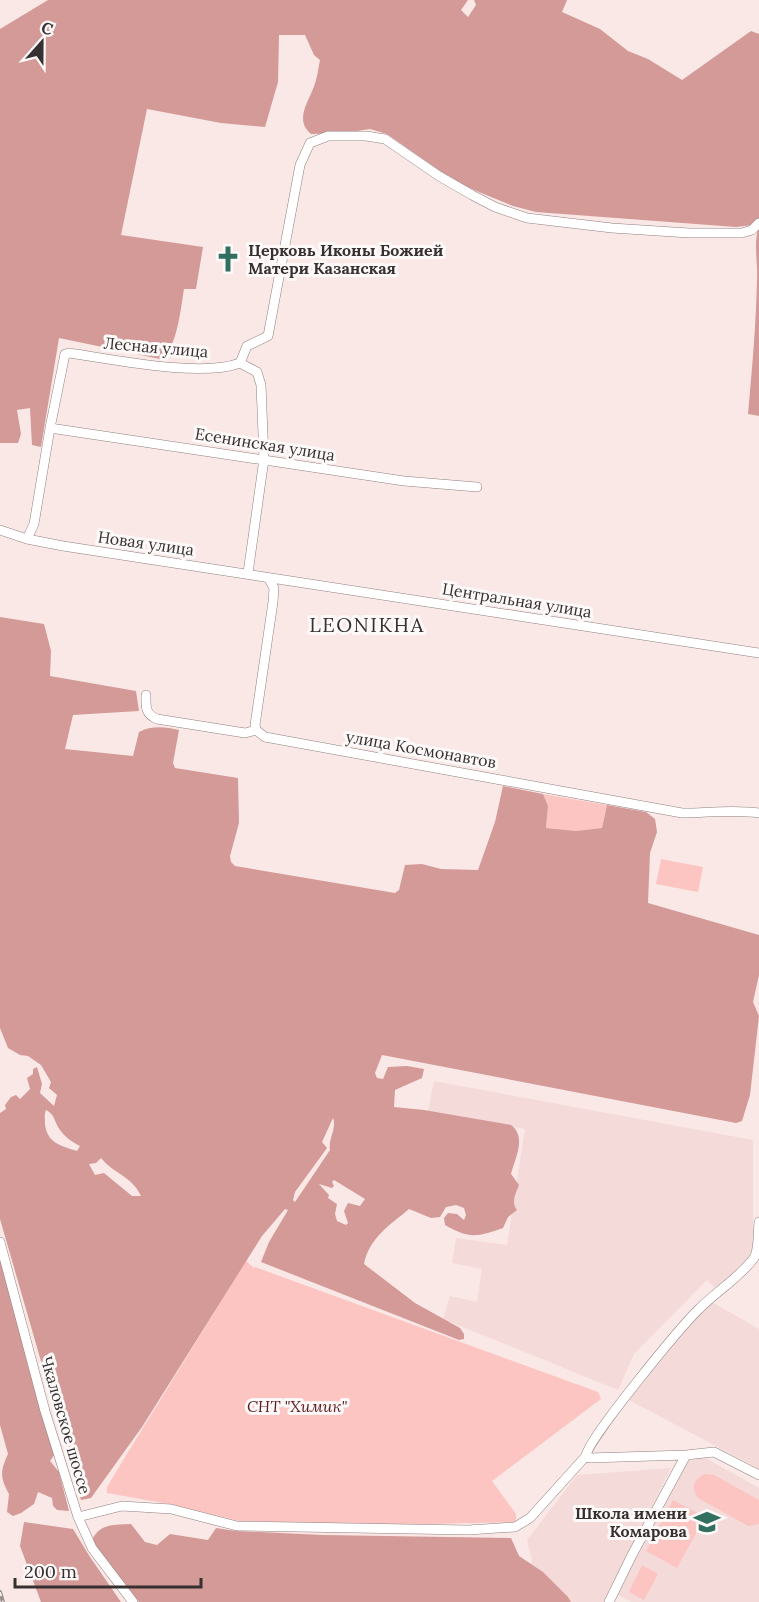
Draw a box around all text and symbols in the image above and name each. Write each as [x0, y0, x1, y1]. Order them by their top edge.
north arrow [12, 12, 72, 72]
text: С [39, 17, 56, 39]
place label: Церковь Иконы Божией Матери Казанская [248, 240, 444, 278]
church icon: Церковь Иконы Божией Матери Казанская [213, 244, 243, 274]
street label: Лесная улица [103, 332, 209, 362]
street label: Есенинская улица [194, 423, 336, 465]
street label: Новая улица [97, 526, 195, 560]
street label: Центральная улица [441, 578, 593, 622]
district label: LEONIKHA [309, 612, 425, 637]
street label: улица Космонавтов [344, 726, 498, 772]
street label: Чкаловское шоссе [37, 1354, 95, 1497]
park label: СНТ "Химик" [247, 1396, 347, 1416]
place label: Школа имени Комарова [575, 1503, 688, 1541]
school or university icon: Школа имени Комарова [692, 1507, 722, 1537]
scale bar [15, 1551, 201, 1589]
text: 200 m [24, 1560, 77, 1583]

